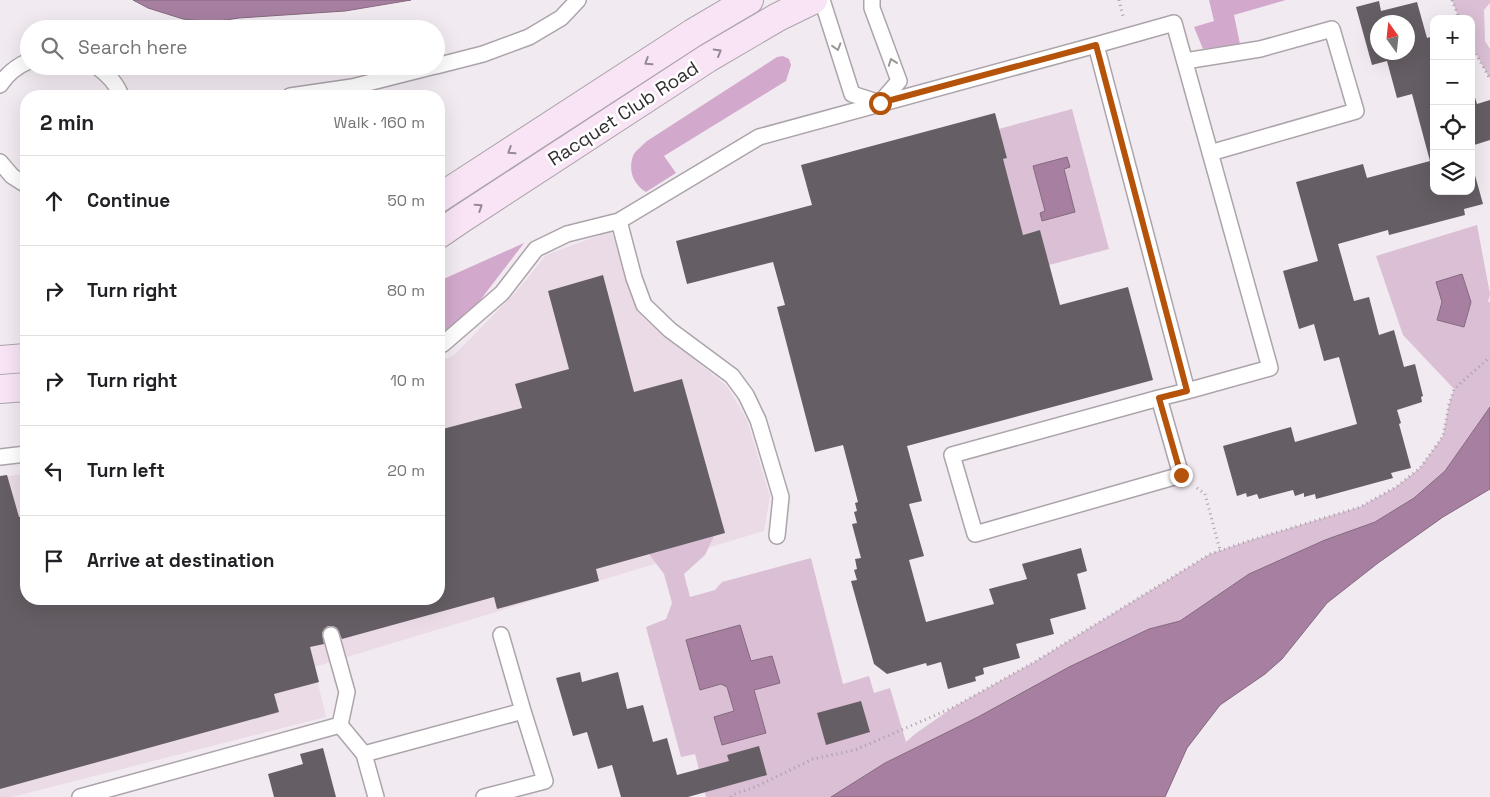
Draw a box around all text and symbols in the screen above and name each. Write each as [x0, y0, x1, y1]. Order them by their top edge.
north arrow [1370, 15, 1415, 60]
map controls [1430, 15, 1475, 195]
button: + [1430, 15, 1475, 60]
search box [20, 20, 445, 75]
icon: search [38, 34, 66, 62]
text: Search here [78, 35, 188, 60]
one-way arrow [831, 42, 841, 50]
one-way arrow [713, 49, 722, 59]
street label: Racquet Club Road [543, 55, 703, 171]
one-way arrow [644, 56, 653, 65]
one-way arrow [888, 59, 898, 67]
button: − [1430, 60, 1475, 105]
route start [869, 92, 892, 115]
button: locate [1430, 105, 1475, 150]
text: 2 min [40, 109, 94, 136]
text: Walk · 160 m [334, 112, 425, 133]
one-way arrow [508, 144, 517, 154]
button: layers [1430, 150, 1475, 195]
icon: ahead [40, 187, 68, 215]
text: Continue [87, 188, 170, 213]
text: 50 m [387, 190, 425, 211]
one-way arrow [473, 204, 483, 213]
icon: right [40, 277, 68, 305]
text: Turn right [87, 278, 177, 303]
text: 80 m [387, 280, 425, 301]
icon: right [40, 367, 68, 395]
text: Turn right [87, 368, 177, 393]
text: 10 m [390, 370, 425, 391]
icon: left [40, 457, 68, 485]
text: Turn left [87, 458, 165, 483]
text: 20 m [387, 460, 425, 481]
route end [1170, 464, 1193, 487]
icon: arrive [40, 547, 68, 575]
text: Arrive at destination [87, 548, 275, 573]

